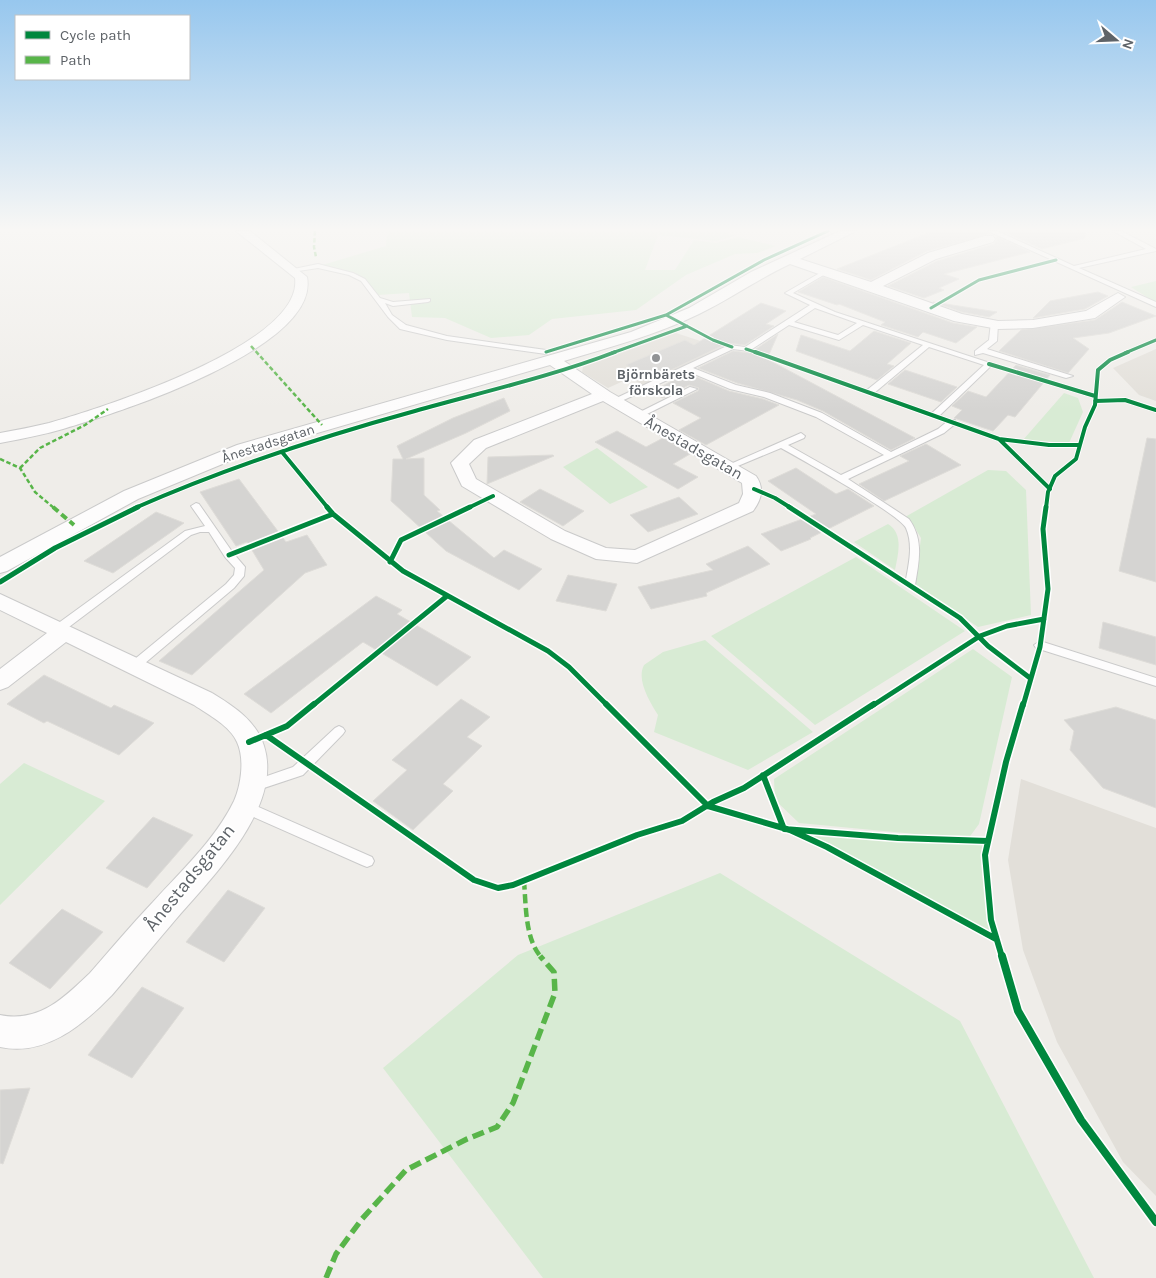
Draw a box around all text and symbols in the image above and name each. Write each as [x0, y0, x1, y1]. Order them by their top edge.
legend [15, 15, 190, 80]
north arrow [1091, 15, 1141, 65]
text: Cycle path [60, 26, 131, 44]
text: N [1118, 37, 1137, 52]
text: Path [60, 51, 91, 69]
marker: Björnbärets förskola [650, 352, 662, 364]
place label: Björnbärets förskola [617, 366, 695, 399]
street label: Ånestadsgatan [641, 412, 746, 483]
street label: Ånestadsgatan [220, 420, 317, 467]
street label: Ånestadsgatan [140, 820, 240, 936]

